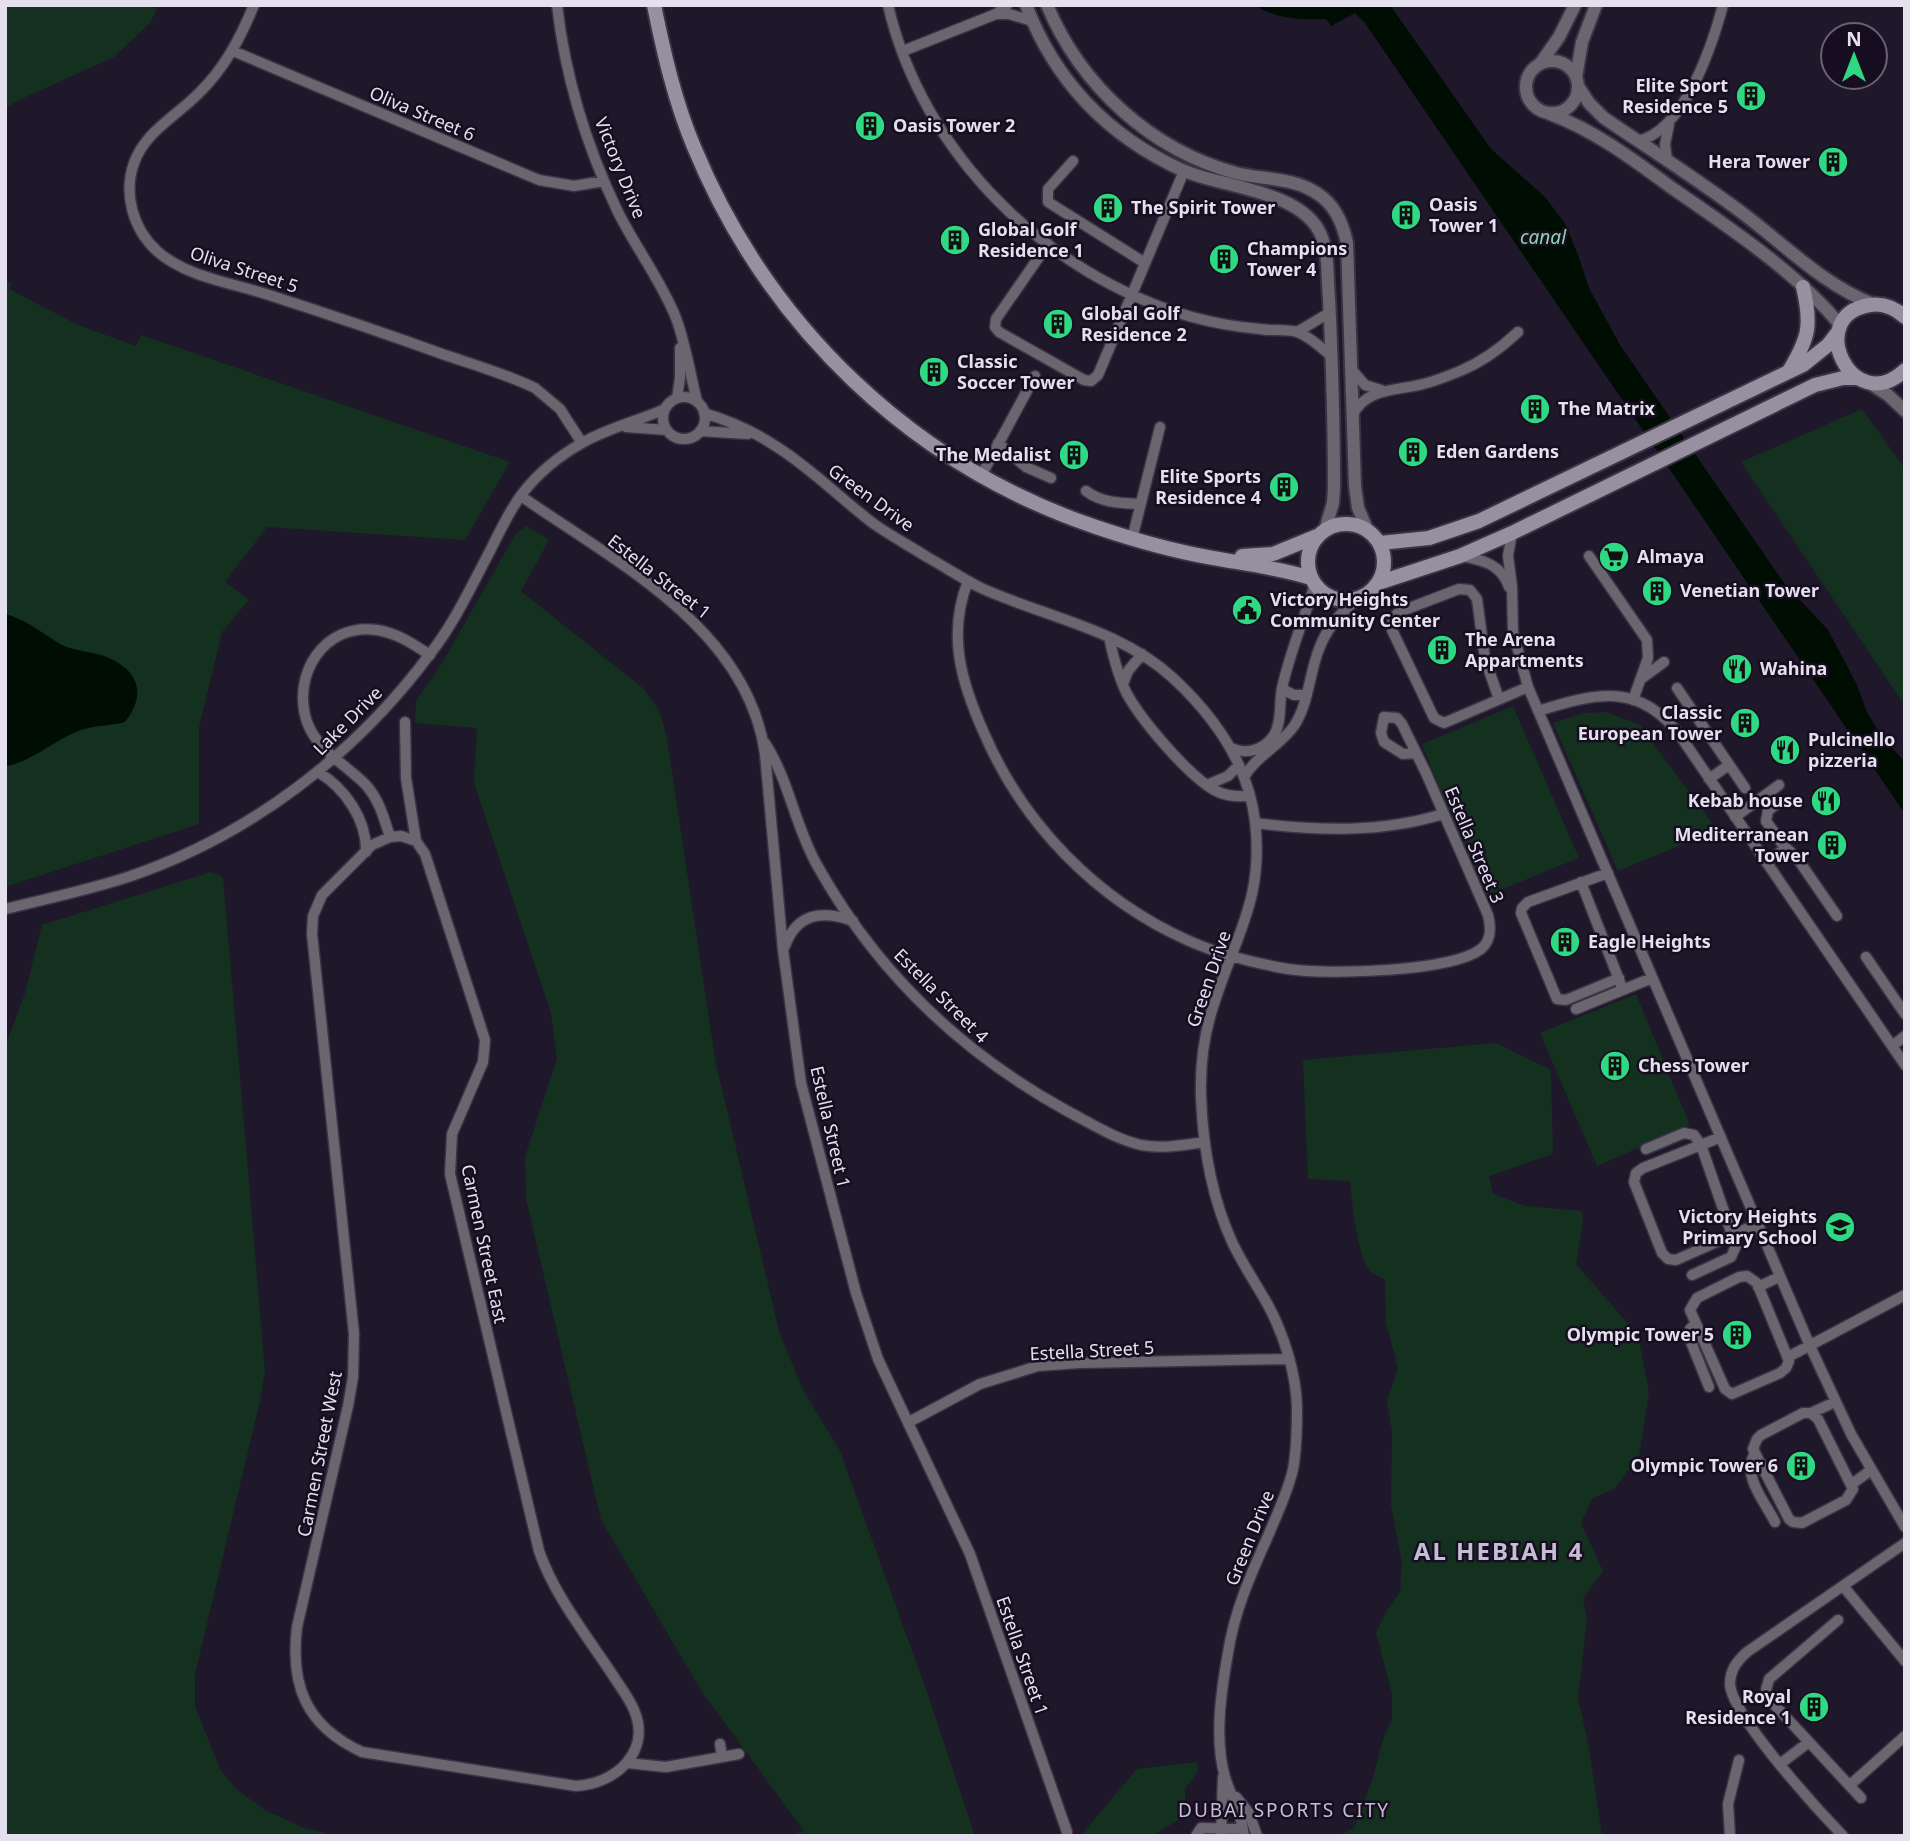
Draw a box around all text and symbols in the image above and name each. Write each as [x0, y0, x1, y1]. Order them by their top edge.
north arrow [1819, 21, 1889, 91]
text: N [1846, 26, 1862, 52]
place label: Elite Sport Residence 5 [1622, 73, 1728, 118]
building icon: Elite Sport Residence 5 [1734, 79, 1768, 113]
street label: Oliva Street 6 [366, 80, 479, 146]
building icon: Oasis Tower 2 [853, 109, 887, 143]
street label: Victory Drive [590, 113, 652, 222]
place label: Oasis Tower 2 [893, 113, 1015, 137]
building icon: Hera Tower [1816, 145, 1850, 179]
place label: Hera Tower [1708, 149, 1810, 173]
building icon: The Spirit Tower [1091, 191, 1125, 225]
place label: Oasis Tower 1 [1429, 192, 1498, 237]
place label: The Spirit Tower [1131, 195, 1275, 219]
building icon: Oasis Tower 1 [1389, 198, 1423, 232]
place label: Global Golf Residence 1 [978, 217, 1084, 262]
building icon: Global Golf Residence 1 [938, 223, 972, 257]
water label: canal [1520, 224, 1567, 250]
place label: Champions Tower 4 [1247, 236, 1347, 281]
street label: Oliva Street 5 [187, 240, 302, 298]
building icon: Champions Tower 4 [1207, 242, 1241, 276]
place label: Global Golf Residence 2 [1081, 301, 1187, 346]
building icon: Global Golf Residence 2 [1041, 307, 1075, 341]
place label: Classic Soccer Tower [957, 349, 1074, 394]
building icon: Classic Soccer Tower [917, 355, 951, 389]
building icon: The Matrix [1518, 392, 1552, 426]
place label: The Matrix [1558, 396, 1656, 420]
building icon: Eden Gardens [1396, 435, 1430, 469]
building icon: The Medalist [1057, 438, 1091, 472]
place label: Eden Gardens [1436, 439, 1559, 463]
place label: The Medalist [936, 442, 1051, 466]
street label: Green Drive [824, 458, 919, 537]
place label: Elite Sports Residence 4 [1155, 464, 1261, 509]
building icon: Elite Sports Residence 4 [1267, 470, 1301, 504]
street label: Estella Street 1 [603, 528, 716, 624]
supermarket icon: Almaya [1597, 540, 1631, 574]
place label: Almaya [1637, 544, 1704, 568]
building icon: Venetian Tower [1640, 574, 1674, 608]
place label: Venetian Tower [1680, 578, 1819, 602]
place label: Victory Heights Community Center [1270, 587, 1440, 632]
public building icon: Victory Heights Community Center [1230, 593, 1264, 627]
place label: The Arena Appartments [1465, 627, 1584, 672]
building icon: The Arena Appartments [1425, 633, 1459, 667]
restaurant icon: Wahina [1720, 652, 1754, 686]
place label: Wahina [1760, 656, 1827, 680]
street label: Lake Drive [308, 681, 387, 760]
place label: Classic European Tower [1578, 700, 1722, 745]
building icon: Classic European Tower [1728, 706, 1762, 740]
place label: Pulcinello pizzeria [1808, 727, 1895, 772]
restaurant icon: Pulcinello pizzeria [1768, 733, 1802, 767]
street label: Estella Street 3 [1440, 783, 1510, 907]
restaurant icon: Kebab house [1809, 784, 1843, 818]
place label: Kebab house [1688, 788, 1803, 812]
place label: Mediterranean Tower [1675, 822, 1809, 867]
building icon: Mediterranean Tower [1815, 828, 1849, 862]
building icon: Eagle Heights [1548, 925, 1582, 959]
street label: Green Drive [1180, 927, 1236, 1030]
place label: Eagle Heights [1588, 929, 1711, 953]
street label: Estella Street 4 [889, 943, 994, 1048]
building icon: Chess Tower [1598, 1049, 1632, 1083]
place label: Chess Tower [1638, 1053, 1749, 1077]
street label: Estella Street 1 [805, 1063, 857, 1190]
street label: Carmen Street East [456, 1162, 514, 1326]
place label: Victory Heights Primary School [1679, 1204, 1817, 1249]
school or university icon: Victory Heights Primary School [1823, 1210, 1857, 1244]
building icon: Olympic Tower 5 [1720, 1318, 1754, 1352]
place label: Olympic Tower 5 [1567, 1322, 1714, 1346]
street label: Estella Street 5 [1029, 1335, 1155, 1365]
street label: Carmen Street West [291, 1368, 347, 1539]
building icon: Olympic Tower 6 [1784, 1449, 1818, 1483]
place label: Olympic Tower 6 [1631, 1453, 1778, 1477]
street label: Green Drive [1219, 1486, 1279, 1589]
district label: AL HEBIAH 4 [1414, 1534, 1584, 1567]
street label: Estella Street 1 [991, 1593, 1055, 1718]
place label: Royal Residence 1 [1685, 1684, 1791, 1729]
building icon: Royal Residence 1 [1797, 1690, 1831, 1724]
district label: DUBAI SPORTS CITY [1178, 1797, 1390, 1823]

